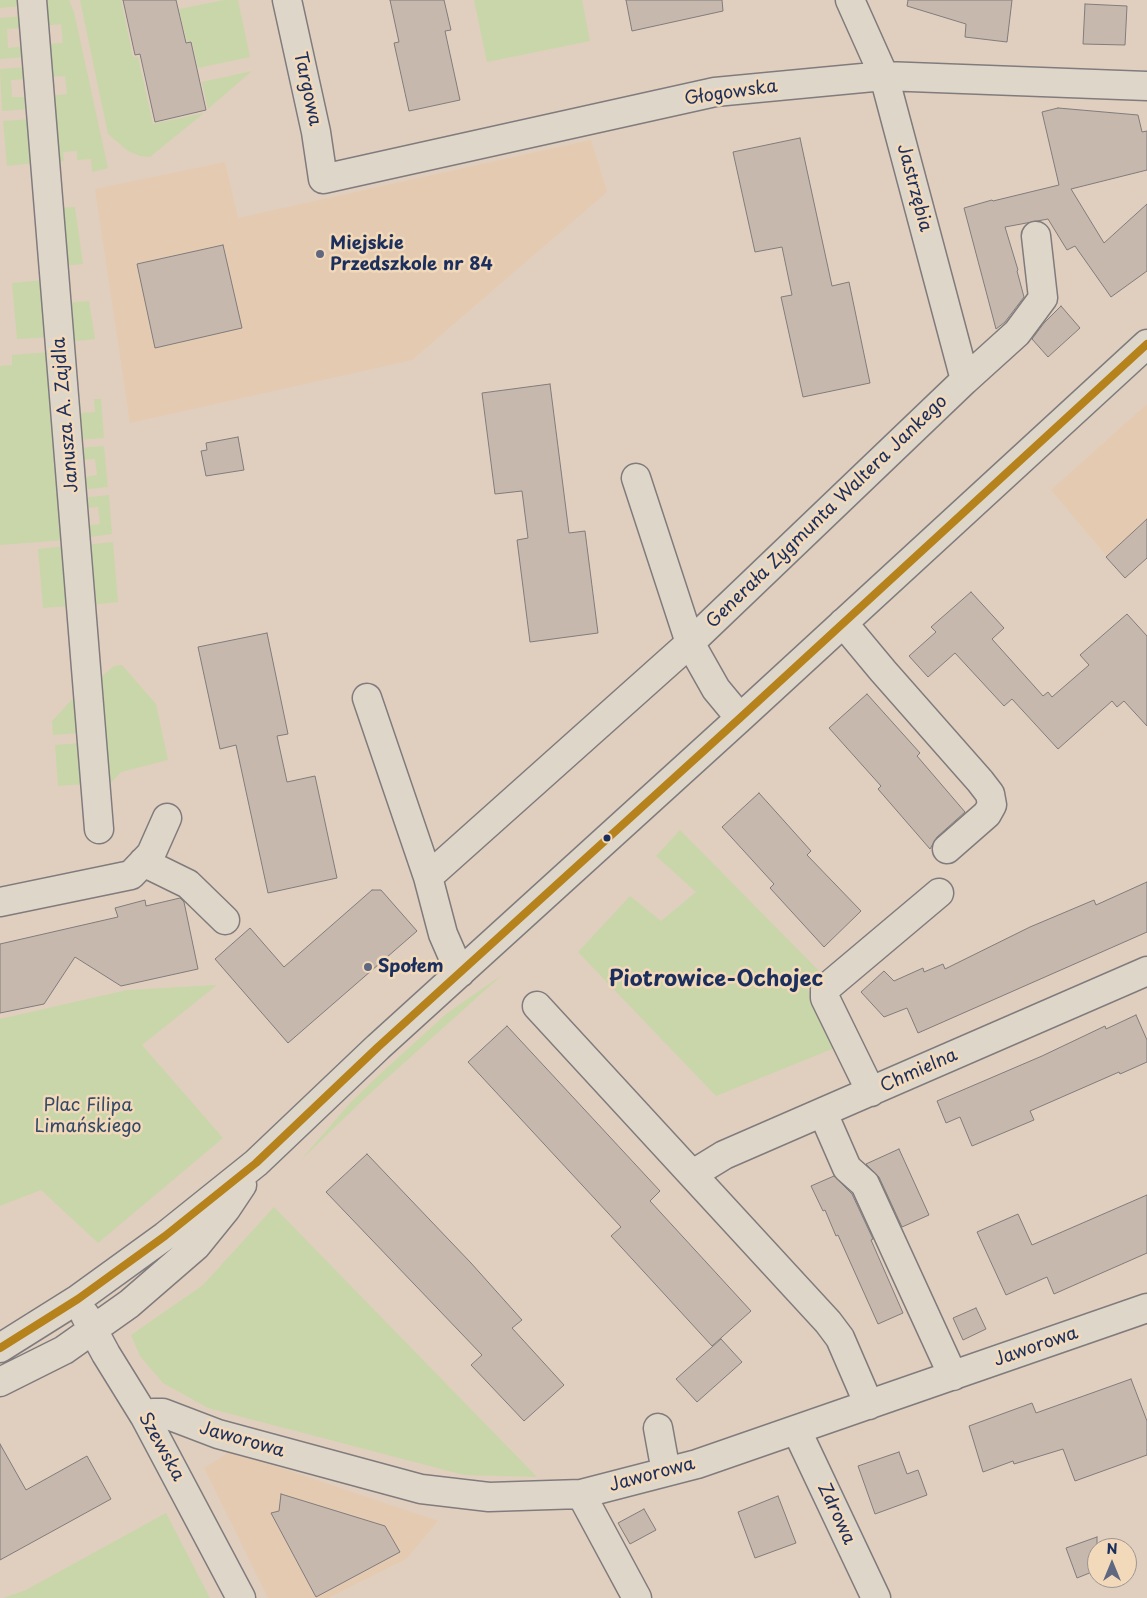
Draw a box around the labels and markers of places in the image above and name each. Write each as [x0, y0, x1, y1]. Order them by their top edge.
place label: Miejskie Przedszkole nr 84 [330, 233, 493, 276]
marker: Miejskie Przedszkole nr 84 [314, 248, 326, 260]
unlabelled marker [602, 833, 612, 843]
place label: Społem [378, 956, 444, 978]
marker: Społem [362, 961, 374, 973]

